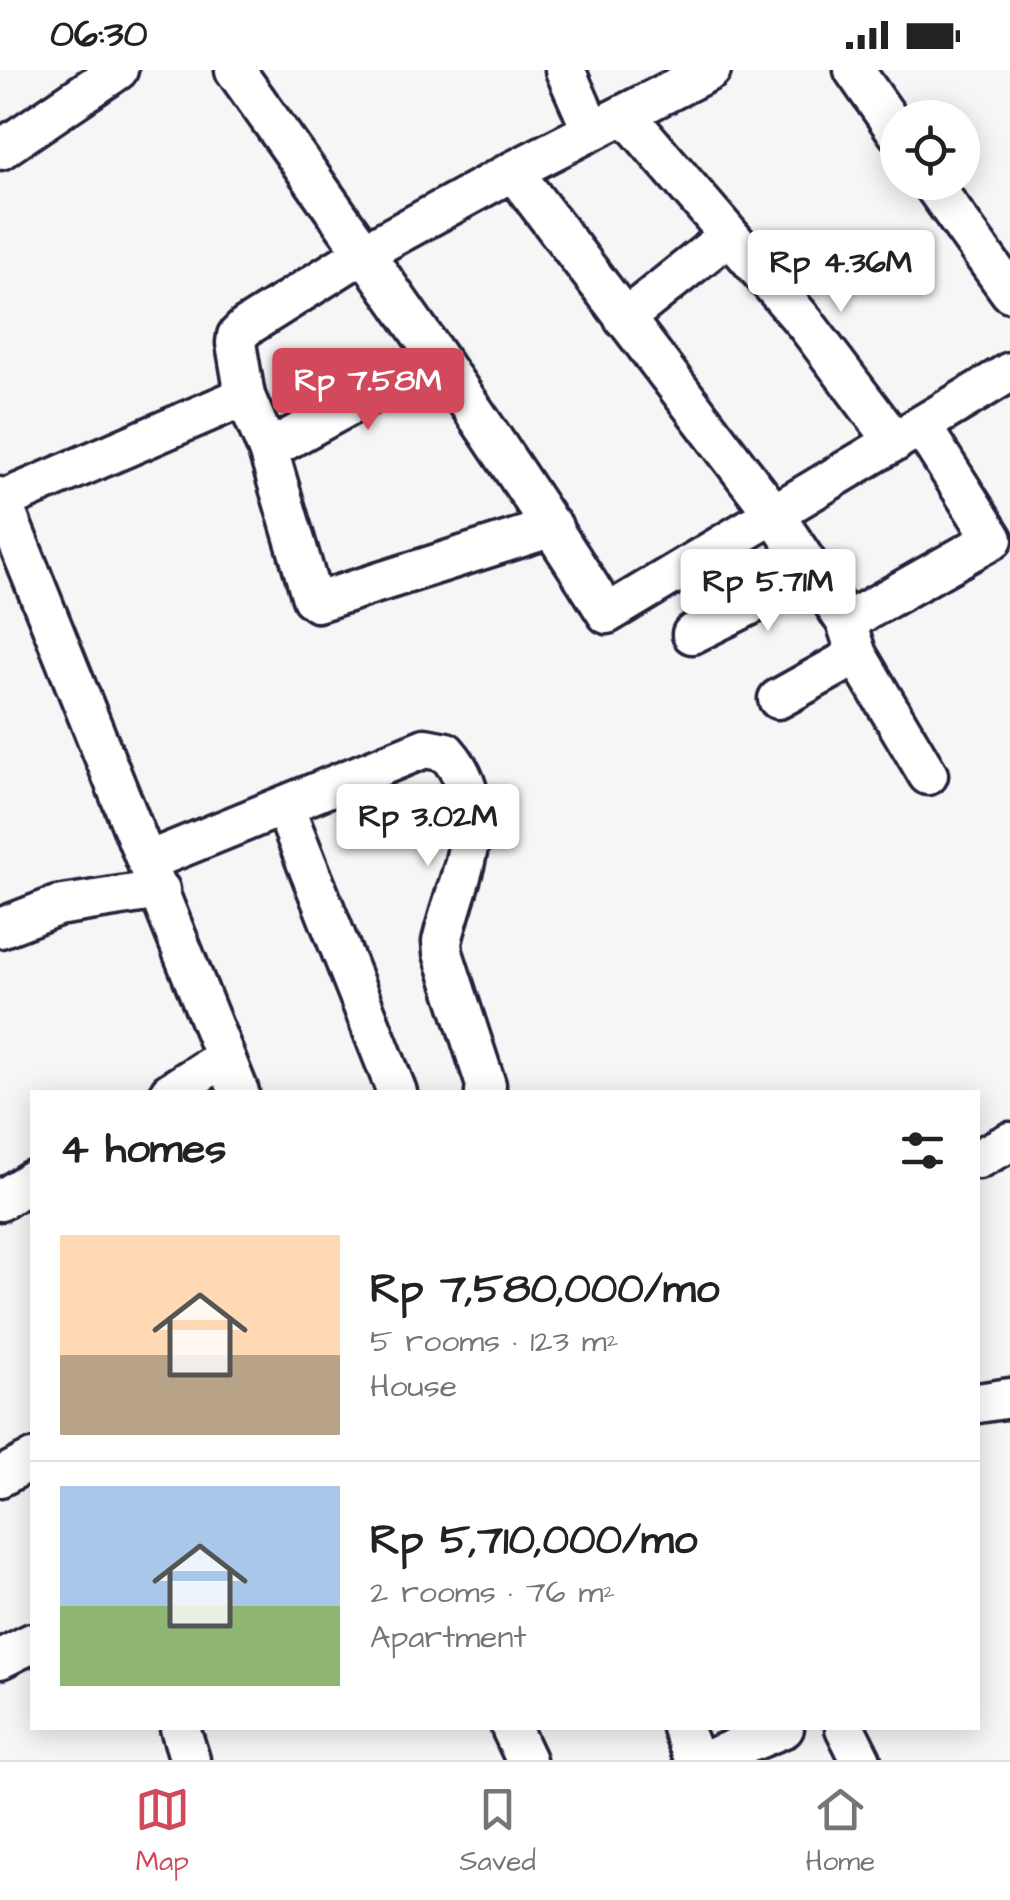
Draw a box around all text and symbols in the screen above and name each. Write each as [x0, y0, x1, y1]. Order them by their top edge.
text: 06:30 [50, 9, 147, 61]
map controls [880, 100, 980, 200]
button: locate [880, 100, 980, 200]
pin: Rp 4.36M [738, 230, 944, 315]
text: Rp 4.36M [770, 240, 912, 285]
pin: Rp 7.58M [265, 348, 471, 433]
text: Rp 7.58M [294, 358, 442, 403]
pin: Rp 5.71M [665, 549, 871, 634]
text: Rp 5.71M [703, 559, 833, 604]
pin: Rp 3.02M [325, 784, 531, 869]
text: Rp 3.02M [358, 794, 498, 839]
text: 4 homes [60, 1121, 226, 1179]
icon: filters [895, 1123, 950, 1178]
text: Rp 7,580,000/mo [370, 1261, 719, 1319]
icon: home [140, 1275, 260, 1395]
text: 5 rooms · 123 m² [370, 1319, 619, 1364]
text: House [370, 1364, 457, 1409]
text: Rp 5,710,000/mo [370, 1512, 697, 1570]
icon: home [140, 1526, 260, 1646]
text: 2 rooms · 76 m² [370, 1570, 615, 1615]
text: Apartment [370, 1615, 526, 1660]
tab: Map [135, 1782, 190, 1881]
tab: Saved [460, 1782, 536, 1881]
tab: Home [805, 1782, 875, 1881]

